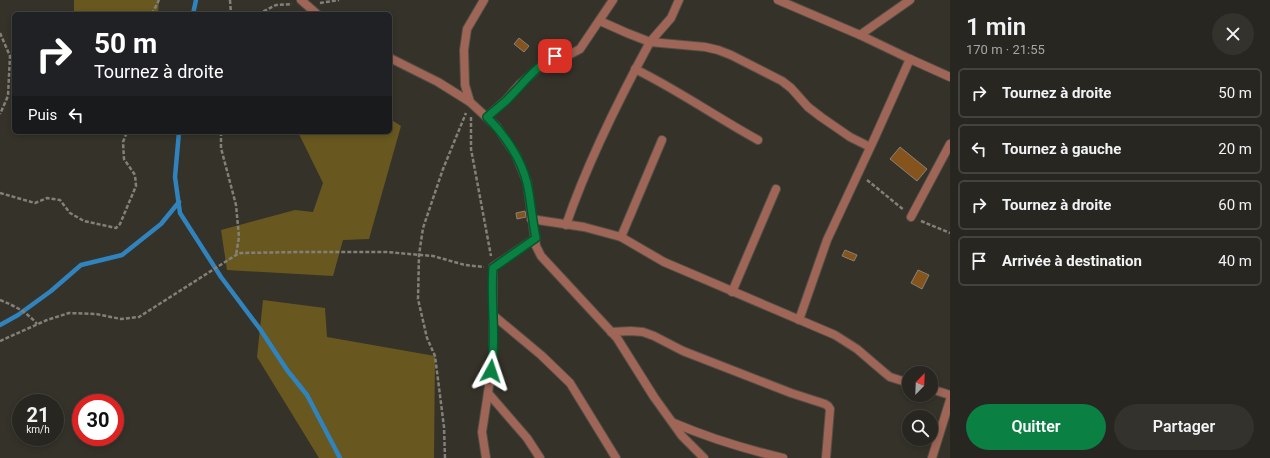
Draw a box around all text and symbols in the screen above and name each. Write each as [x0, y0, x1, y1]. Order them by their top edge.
text: 1 min [966, 13, 1026, 41]
button: close [1212, 13, 1254, 55]
text: 50 m [94, 27, 157, 60]
icon: right [28, 28, 80, 80]
pin [538, 39, 572, 73]
text: 170 m · 21:55 [966, 42, 1045, 57]
icon: arrive [544, 45, 566, 67]
text: Tournez à droite [94, 61, 223, 82]
icon: right [968, 82, 990, 104]
text: Tournez à droite [1002, 84, 1111, 102]
text: 50 m [1218, 84, 1252, 102]
icon: left [65, 104, 87, 126]
text: Puis [28, 106, 57, 124]
icon: left [968, 138, 990, 160]
text: Tournez à gauche [1002, 140, 1121, 158]
text: 20 m [1218, 140, 1252, 158]
icon: right [968, 194, 990, 216]
text: Tournez à droite [1002, 196, 1111, 214]
text: 60 m [1218, 196, 1252, 214]
icon: arrive [968, 250, 990, 272]
text: Arrivée à destination [1002, 252, 1142, 270]
text: 40 m [1218, 252, 1252, 270]
position arrow [470, 350, 512, 392]
north arrow [902, 366, 938, 402]
map controls [902, 366, 938, 446]
speed limit sign: 30 [72, 394, 124, 446]
text: 21 [27, 403, 49, 427]
button: Quitter [966, 404, 1106, 450]
button: Partager [1114, 404, 1254, 450]
button: search [902, 410, 938, 446]
text: km/h [26, 424, 50, 435]

